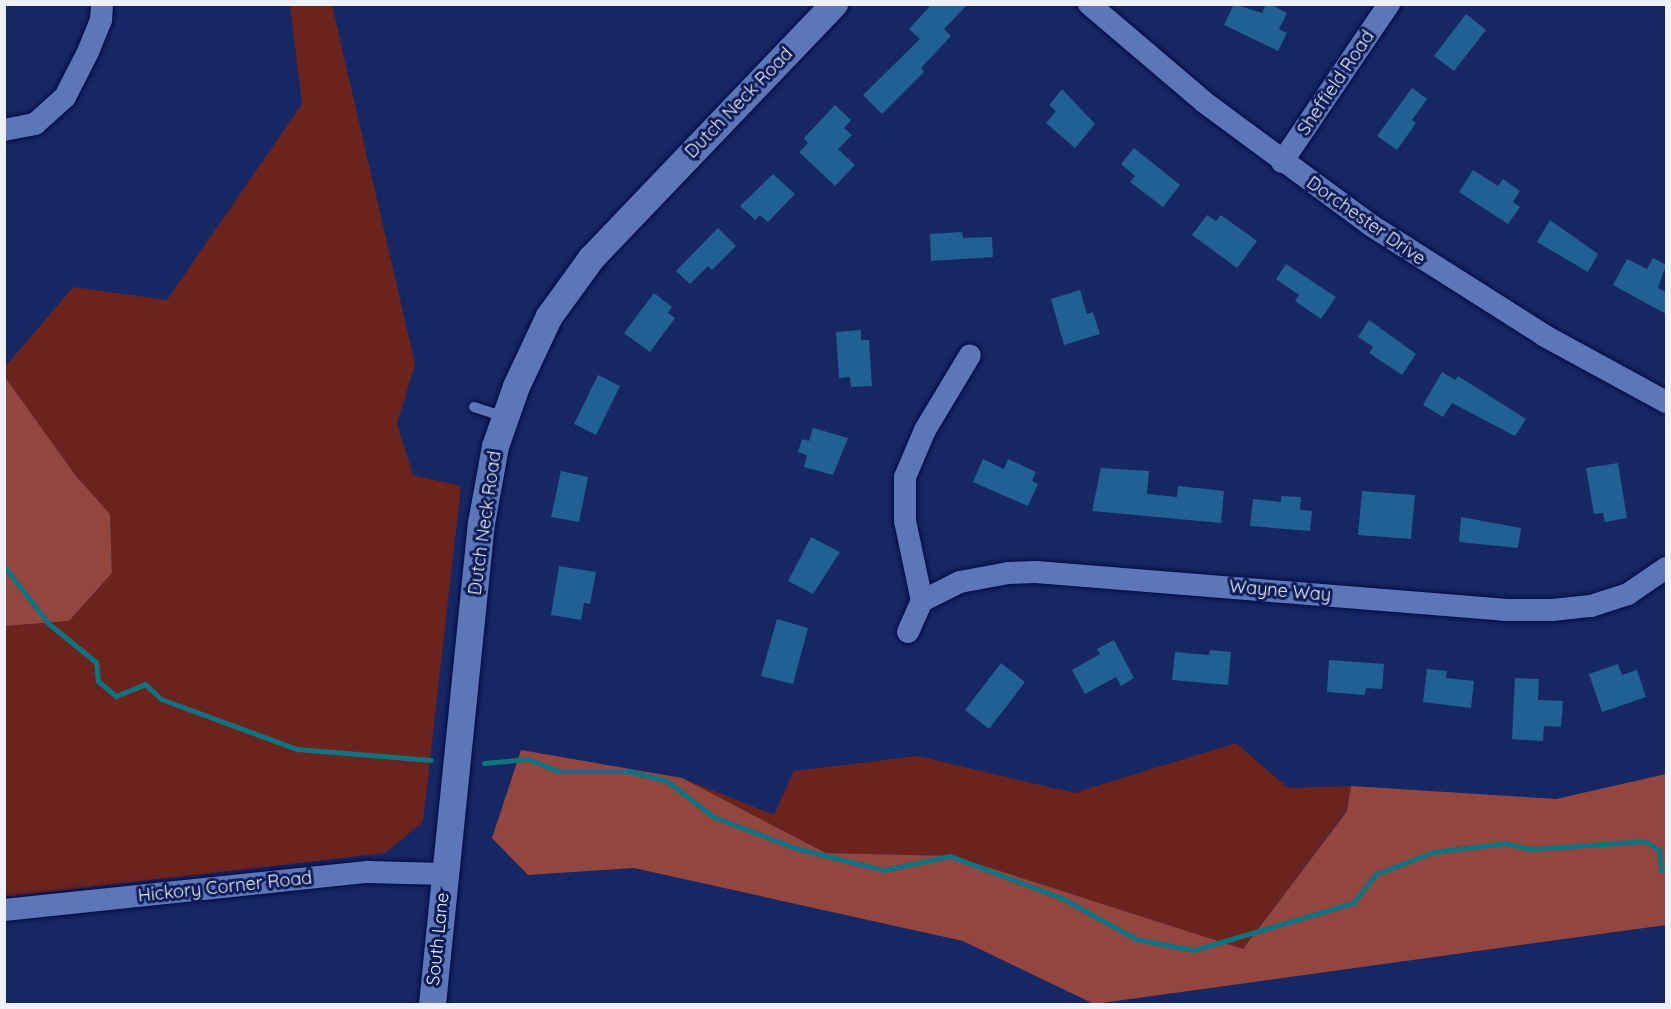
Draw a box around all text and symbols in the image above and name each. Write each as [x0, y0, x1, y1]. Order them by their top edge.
street label: Sheffield Road [1293, 26, 1379, 140]
street label: Dutch Neck Road [681, 43, 797, 163]
street label: Dorchester Drive [1302, 172, 1430, 270]
street label: Dutch Neck Road [464, 449, 506, 597]
street label: Wayne Way [1228, 576, 1332, 606]
street label: Hickory Corner Road [137, 867, 313, 907]
street label: South Lane [422, 891, 454, 987]

